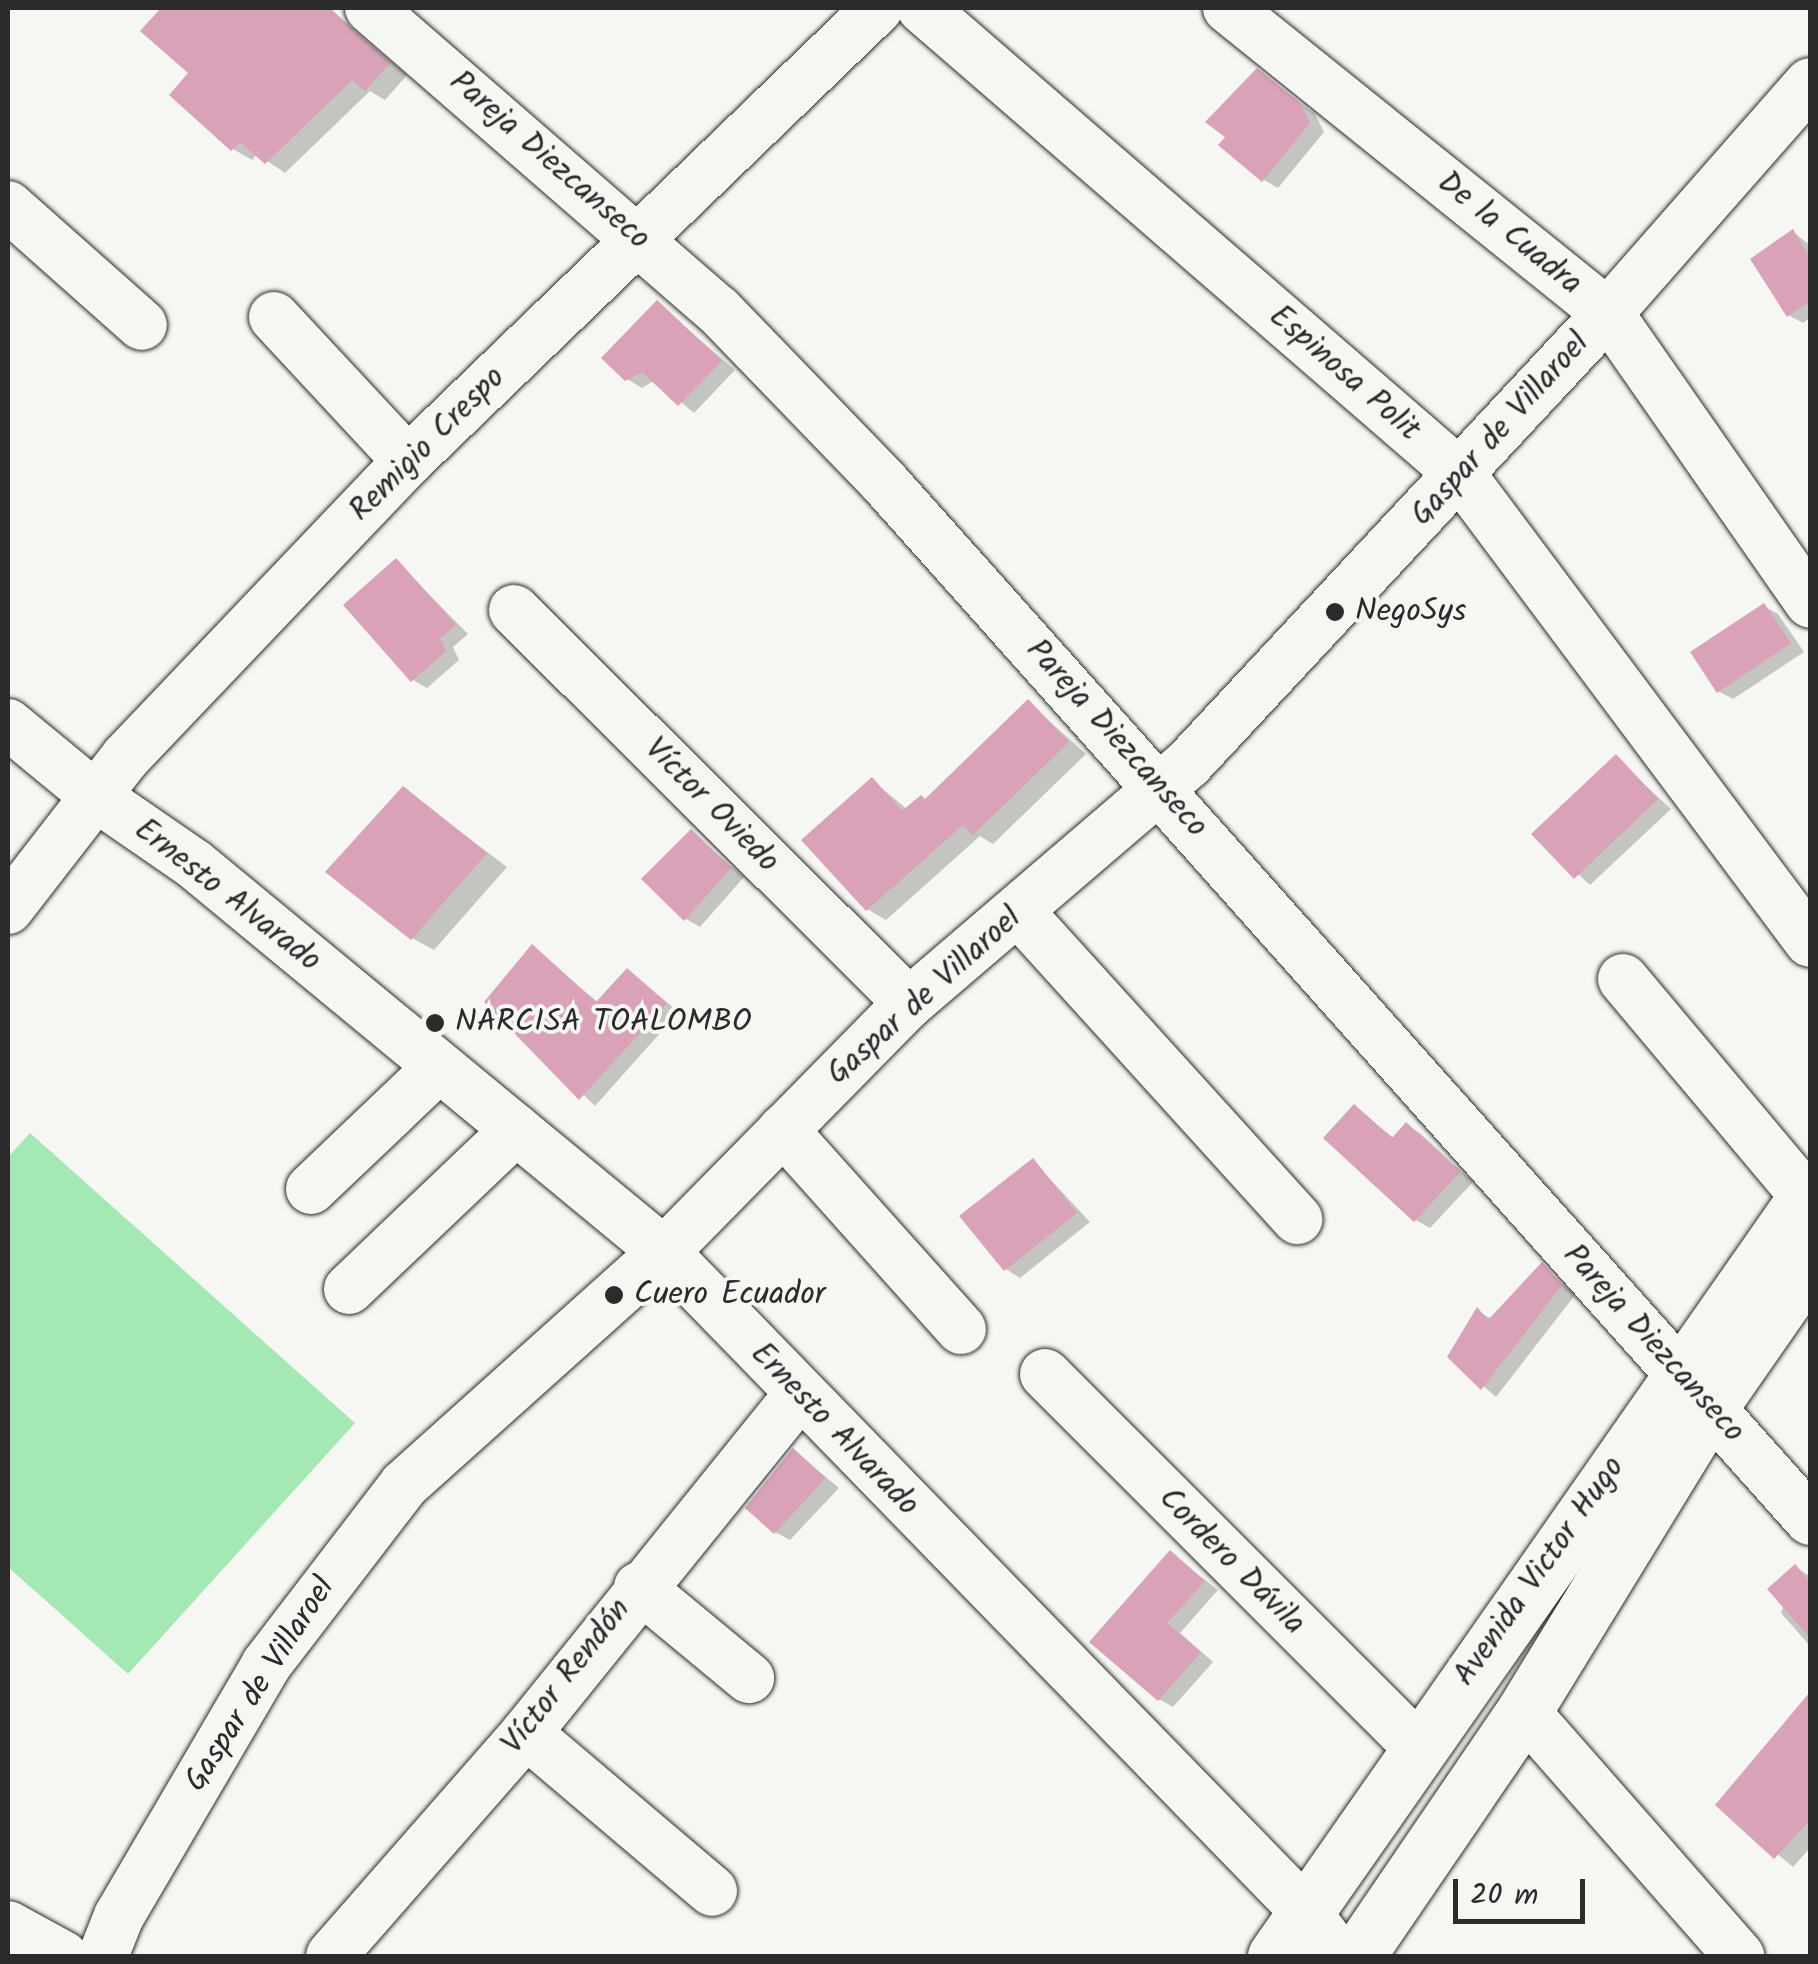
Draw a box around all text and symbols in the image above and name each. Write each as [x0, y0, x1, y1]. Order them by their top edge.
street label: Pareja Diezcanseco [441, 63, 657, 259]
street label: De la Cuadra [1429, 164, 1589, 304]
street label: Espinosa Polit [1260, 298, 1428, 450]
street label: Gaspar de Villaroel [1404, 325, 1598, 535]
street label: Remigio Crespo [342, 359, 514, 531]
place label: NegoSys [1355, 593, 1466, 631]
marker: NegoSys [1324, 601, 1346, 623]
street label: Pareja Diezcanseco [1017, 632, 1215, 846]
street label: Víctor Oviedo [636, 731, 786, 881]
street label: Ernesto Alvarado [126, 811, 328, 981]
street label: Gaspar de Villaroel [820, 900, 1030, 1094]
place label: NARCISA TOALOMBO [455, 1004, 752, 1042]
marker: NARCISA TOALOMBO [424, 1012, 446, 1034]
street label: Pareja Diezcanseco [1554, 1237, 1752, 1451]
place label: Cuero Ecuador [634, 1276, 825, 1314]
marker: Cuero Ecuador [603, 1284, 625, 1306]
street label: Ernesto Alvarado [742, 1335, 926, 1525]
street label: Avenida Victor Hugo [1446, 1450, 1634, 1694]
street label: Cordero Dávila [1149, 1480, 1313, 1644]
street label: Gaspar de Villaroel [177, 1571, 345, 1799]
street label: Víctor Rendón [494, 1592, 640, 1762]
scale bar [1458, 1859, 1590, 1921]
text: 20 m [1470, 1872, 1538, 1920]

